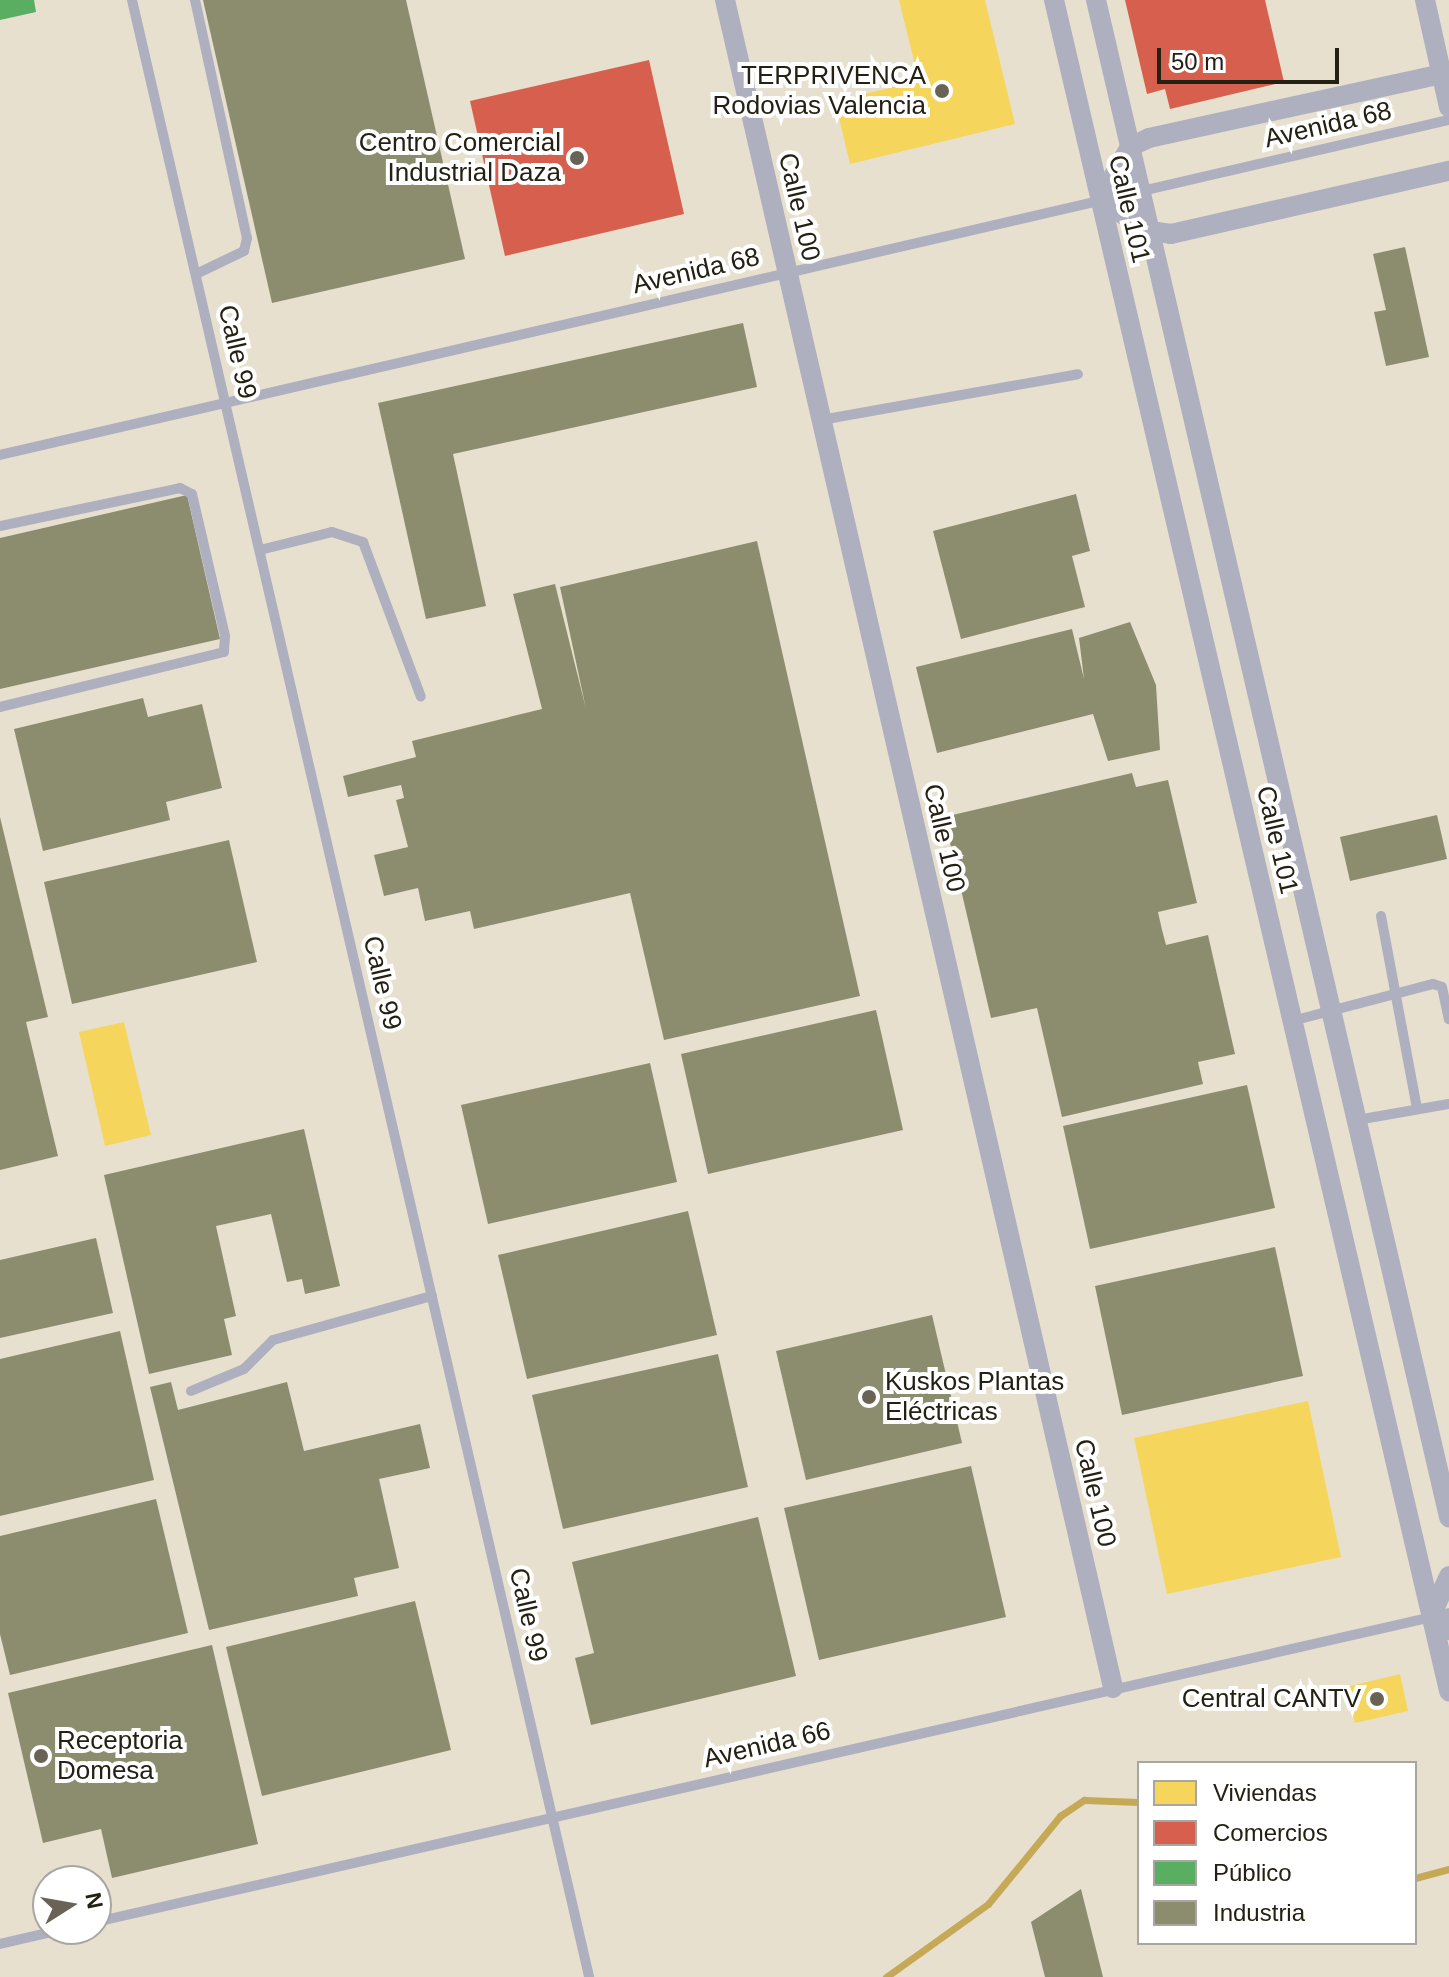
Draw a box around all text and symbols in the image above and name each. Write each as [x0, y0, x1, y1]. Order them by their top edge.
scale bar [1161, 32, 1343, 82]
text: 50 m [1171, 48, 1224, 75]
place label: TERPRIVENCA Rodovias Valencia [713, 60, 926, 122]
marker: TERPRIVENCA Rodovias Valencia [933, 82, 951, 100]
street label: Avenida 68 [1261, 95, 1395, 155]
place label: Centro Comercial Industrial Daza [359, 127, 561, 188]
marker: Centro Comercial Industrial Daza [568, 149, 586, 167]
street label: Calle 100 [771, 150, 827, 264]
street label: Calle 101 [1101, 152, 1157, 266]
street label: Avenida 68 [629, 241, 763, 301]
street label: Calle 99 [211, 302, 263, 402]
street label: Calle 100 [916, 781, 972, 895]
street label: Calle 101 [1249, 783, 1305, 897]
street label: Calle 99 [356, 933, 408, 1033]
place label: Kuskos Plantas Eléctricas [885, 1366, 1064, 1428]
marker: Kuskos Plantas Eléctricas [860, 1388, 878, 1406]
street label: Calle 100 [1067, 1436, 1123, 1550]
street label: Calle 99 [502, 1565, 554, 1665]
place label: Central CANTV [1182, 1683, 1361, 1715]
marker: Central CANTV [1368, 1690, 1386, 1708]
street label: Avenida 66 [700, 1715, 834, 1775]
place label: Receptoria Domesa [57, 1725, 183, 1786]
marker: Receptoria Domesa [32, 1747, 50, 1765]
legend [1137, 1761, 1417, 1945]
text: Viviendas [1213, 1779, 1317, 1806]
text: Comercios [1213, 1819, 1328, 1846]
text: Público [1213, 1859, 1292, 1886]
north arrow [32, 1865, 112, 1945]
text: N [80, 1891, 108, 1911]
text: Industria [1213, 1899, 1305, 1926]

